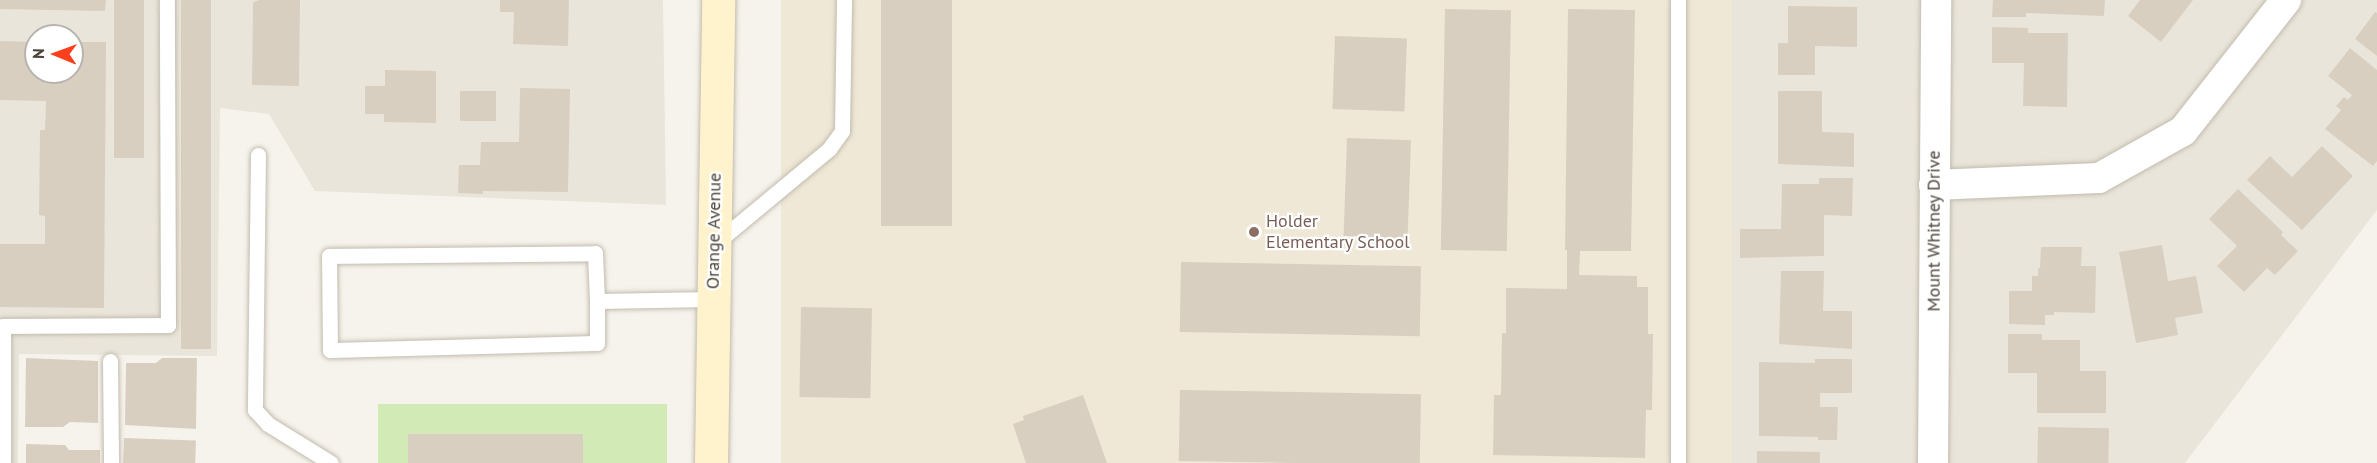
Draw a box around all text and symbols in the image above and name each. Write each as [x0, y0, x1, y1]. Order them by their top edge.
north arrow [24, 24, 84, 84]
text: N [28, 48, 48, 59]
street label: Mount Whitney Drive [1923, 150, 1945, 312]
street label: Orange Avenue [702, 172, 726, 290]
place label: Holder Elementary School [1266, 211, 1410, 254]
marker: Holder Elementary School [1247, 225, 1261, 239]

